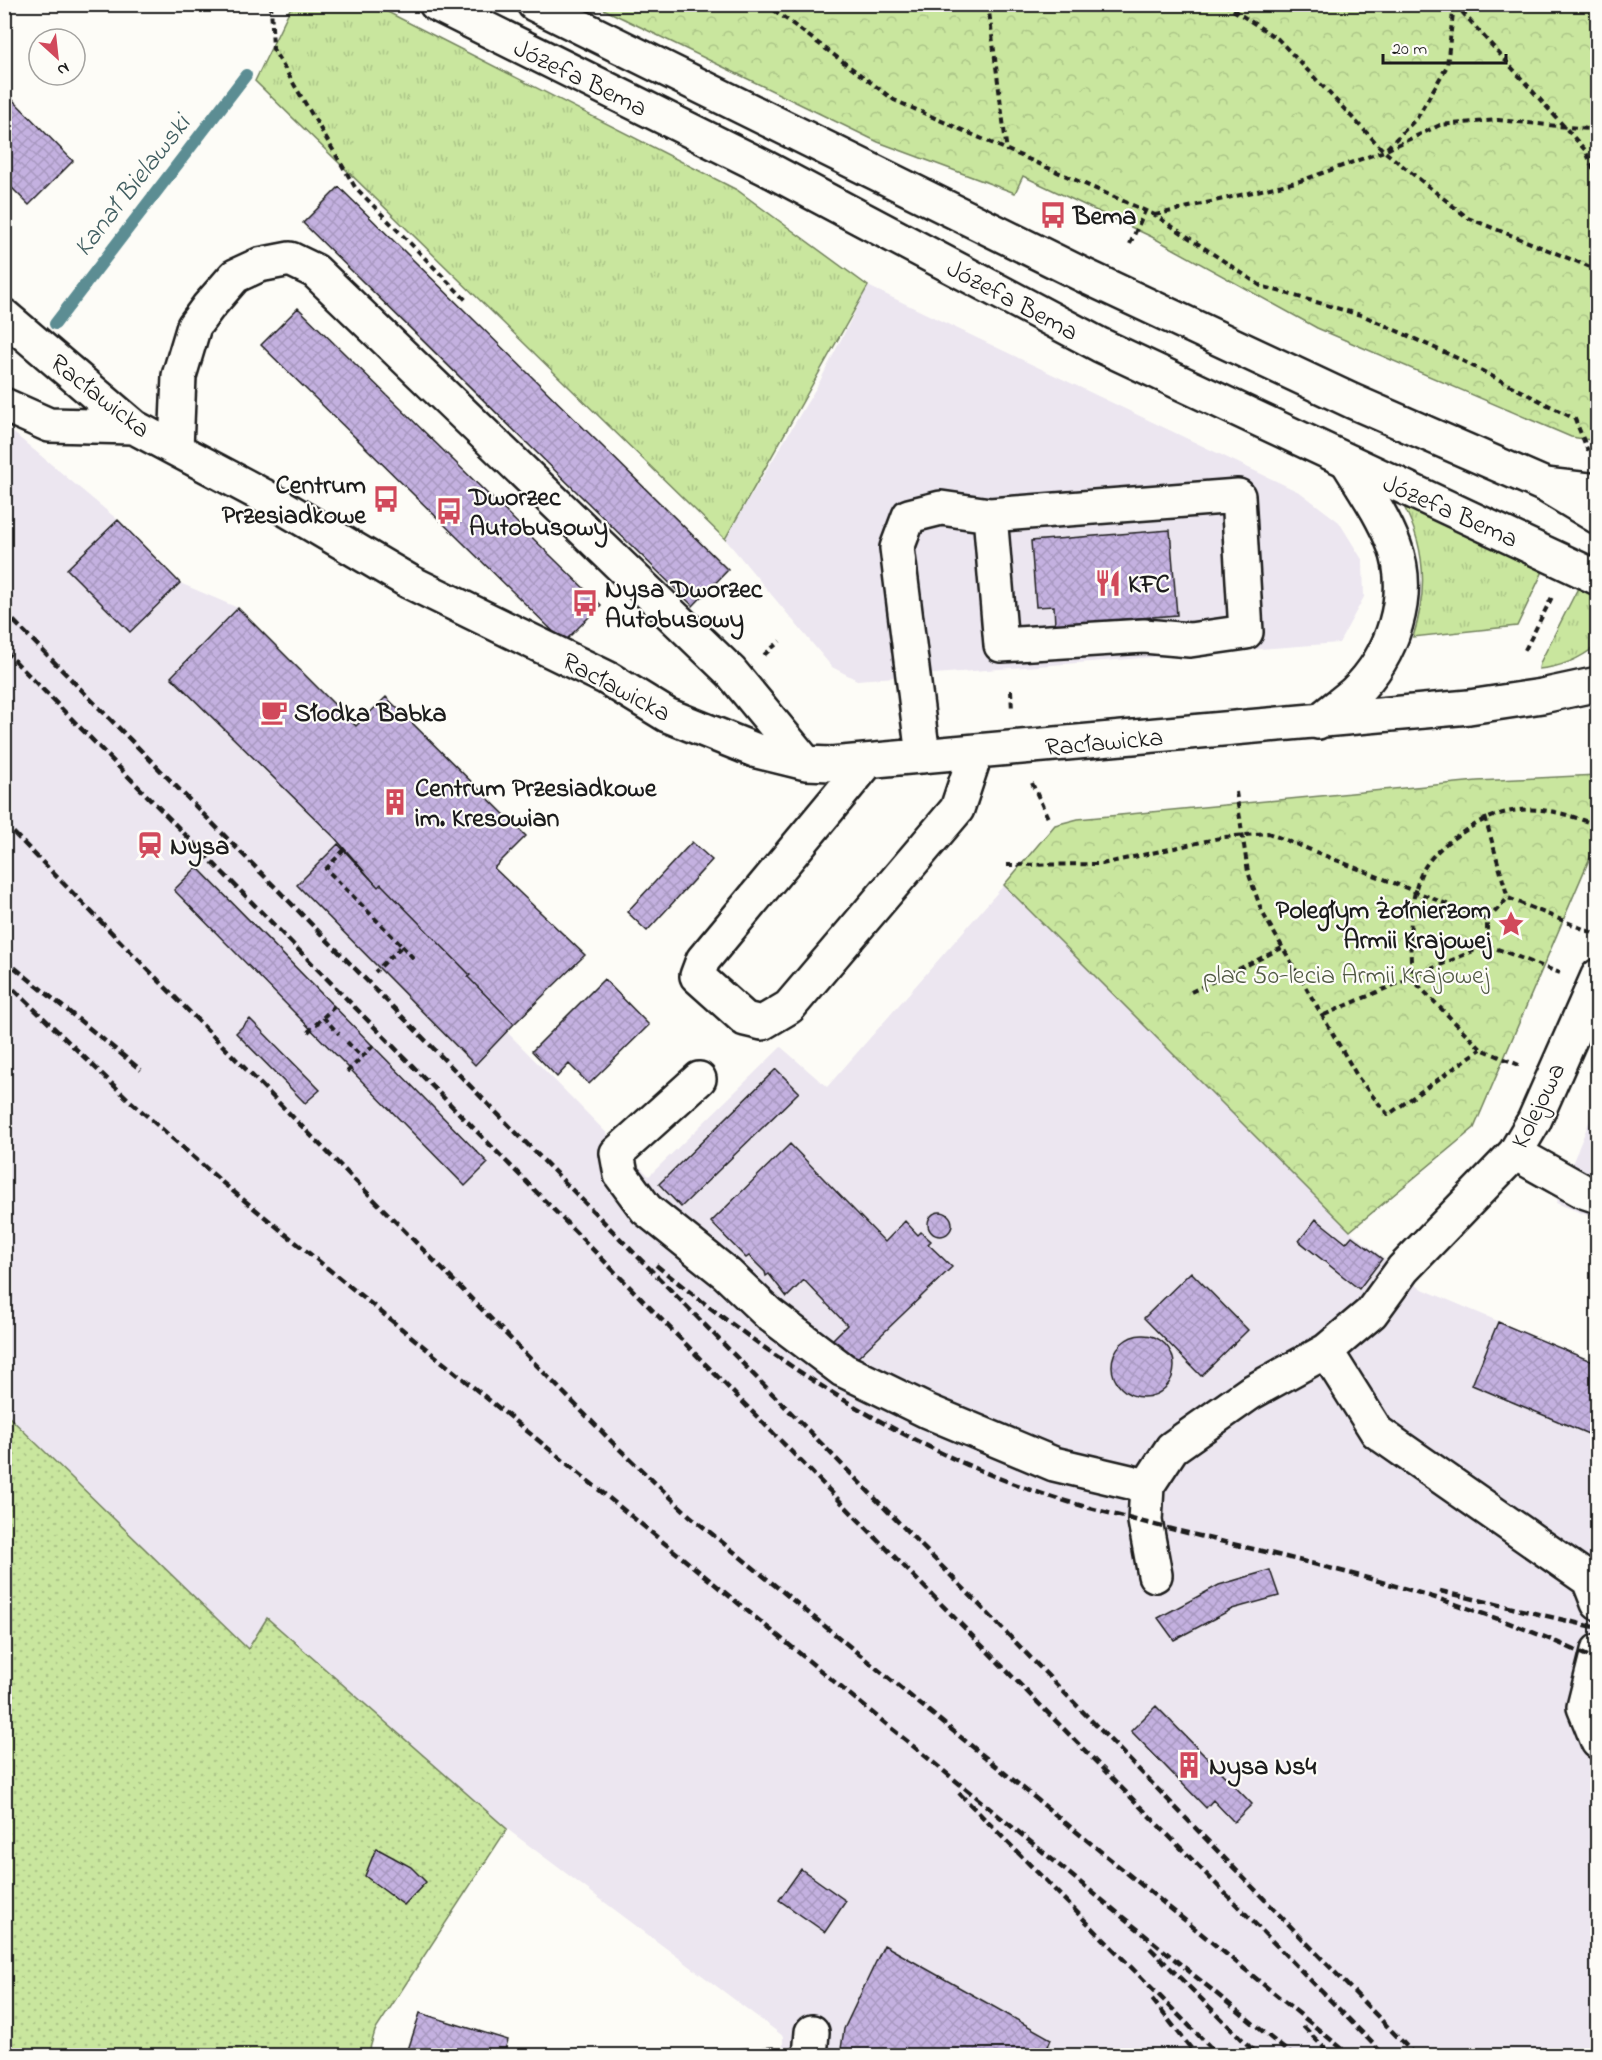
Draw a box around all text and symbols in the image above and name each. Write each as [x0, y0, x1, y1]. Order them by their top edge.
north arrow [27, 27, 87, 87]
scale bar [1383, 27, 1506, 65]
street label: Józefa Bema [506, 31, 653, 128]
text: 20 m [1392, 37, 1427, 63]
text: N [52, 55, 73, 82]
water label: Kanał Bielawski [65, 106, 202, 266]
place label: Bema [1072, 199, 1136, 237]
bus stop icon: Bema [1038, 200, 1068, 230]
street label: Józefa Bema [939, 251, 1084, 352]
street label: Racławicka [41, 346, 158, 449]
street label: Józefa Bema [1376, 466, 1524, 560]
place label: Centrum Przesiadkowe [222, 468, 367, 536]
place label: Dworzec Autobusowy [468, 480, 608, 548]
bus stop icon: Centrum Przesiadkowe [371, 484, 401, 514]
bus stop icon: Dworzec Autobusowy [434, 496, 464, 526]
place label: KFC [1128, 567, 1170, 605]
restaurant icon: KFC [1093, 568, 1123, 598]
place label: Nysa Dworzec Autobusowy [605, 572, 764, 640]
bus stop icon: Nysa Dworzec Autobusowy [570, 588, 600, 618]
street label: Racławicka [554, 644, 677, 733]
place label: Słodka Babka [294, 696, 447, 734]
cafe icon: Słodka Babka [259, 697, 289, 727]
street label: Racławicka [1044, 720, 1165, 768]
place label: Centrum Przesiadkowe im. Kresowian [415, 771, 658, 839]
building icon: Centrum Przesiadkowe im. Kresowian [380, 787, 410, 817]
place label: Nysa [170, 829, 229, 867]
station icon: Nysa [135, 830, 165, 860]
place label: Poległym Żołnierzom Armii Krajowej [1276, 893, 1493, 961]
place icon: Poległym Żołnierzom Armii Krajowej [1496, 909, 1526, 939]
park label: plac 50-lecia Armii Krajowej [1203, 958, 1490, 996]
street label: Kolejowa [1503, 1057, 1577, 1156]
place label: Nysa Ns4 [1209, 1749, 1317, 1787]
building icon: Nysa Ns4 [1174, 1750, 1204, 1780]

